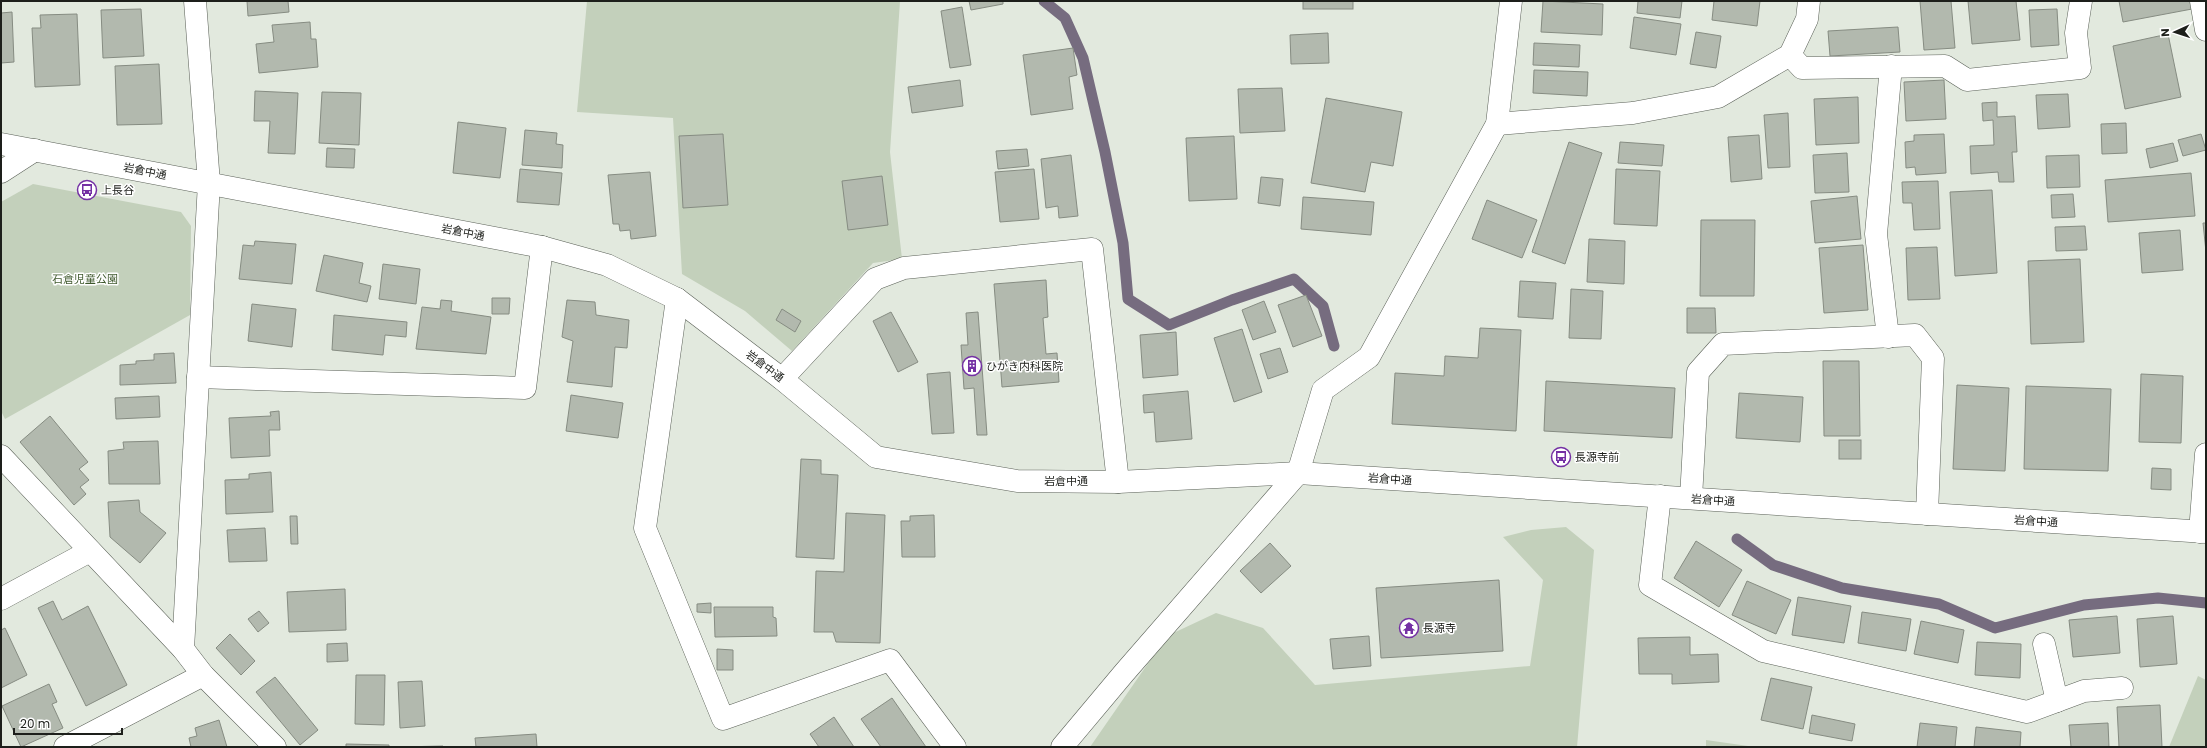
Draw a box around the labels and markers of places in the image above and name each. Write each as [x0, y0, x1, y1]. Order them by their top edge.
bus stop icon: 上長谷 [76, 179, 98, 201]
place label: 上長谷 [101, 182, 134, 198]
building icon: ひがき内科医院 [961, 355, 983, 377]
place label: ひがき内科医院 [986, 358, 1063, 374]
bus stop icon: 長源寺前 [1550, 446, 1572, 468]
place label: 長源寺前 [1575, 449, 1619, 465]
temple icon: 長源寺 [1398, 617, 1420, 639]
place label: 長源寺 [1423, 620, 1456, 636]

